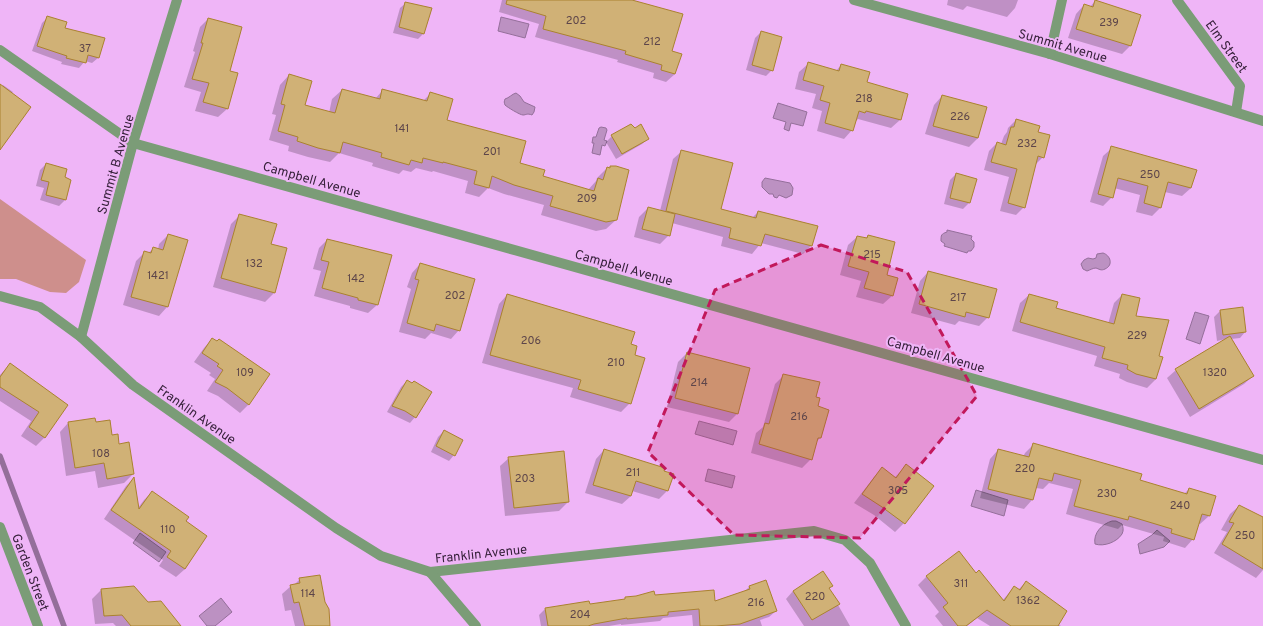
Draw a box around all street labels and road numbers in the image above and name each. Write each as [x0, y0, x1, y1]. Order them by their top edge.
street label: Elm Street [1201, 18, 1250, 77]
street label: Summit Avenue [1016, 27, 1109, 67]
street label: Summit B Avenue [95, 113, 139, 216]
street label: Campbell Avenue [261, 159, 362, 203]
street label: Campbell Avenue [573, 247, 674, 291]
street label: Campbell Avenue [885, 334, 986, 378]
street label: Franklin Avenue [153, 383, 238, 449]
street label: Garden Street [7, 532, 51, 614]
street label: Franklin Avenue [434, 542, 528, 568]

